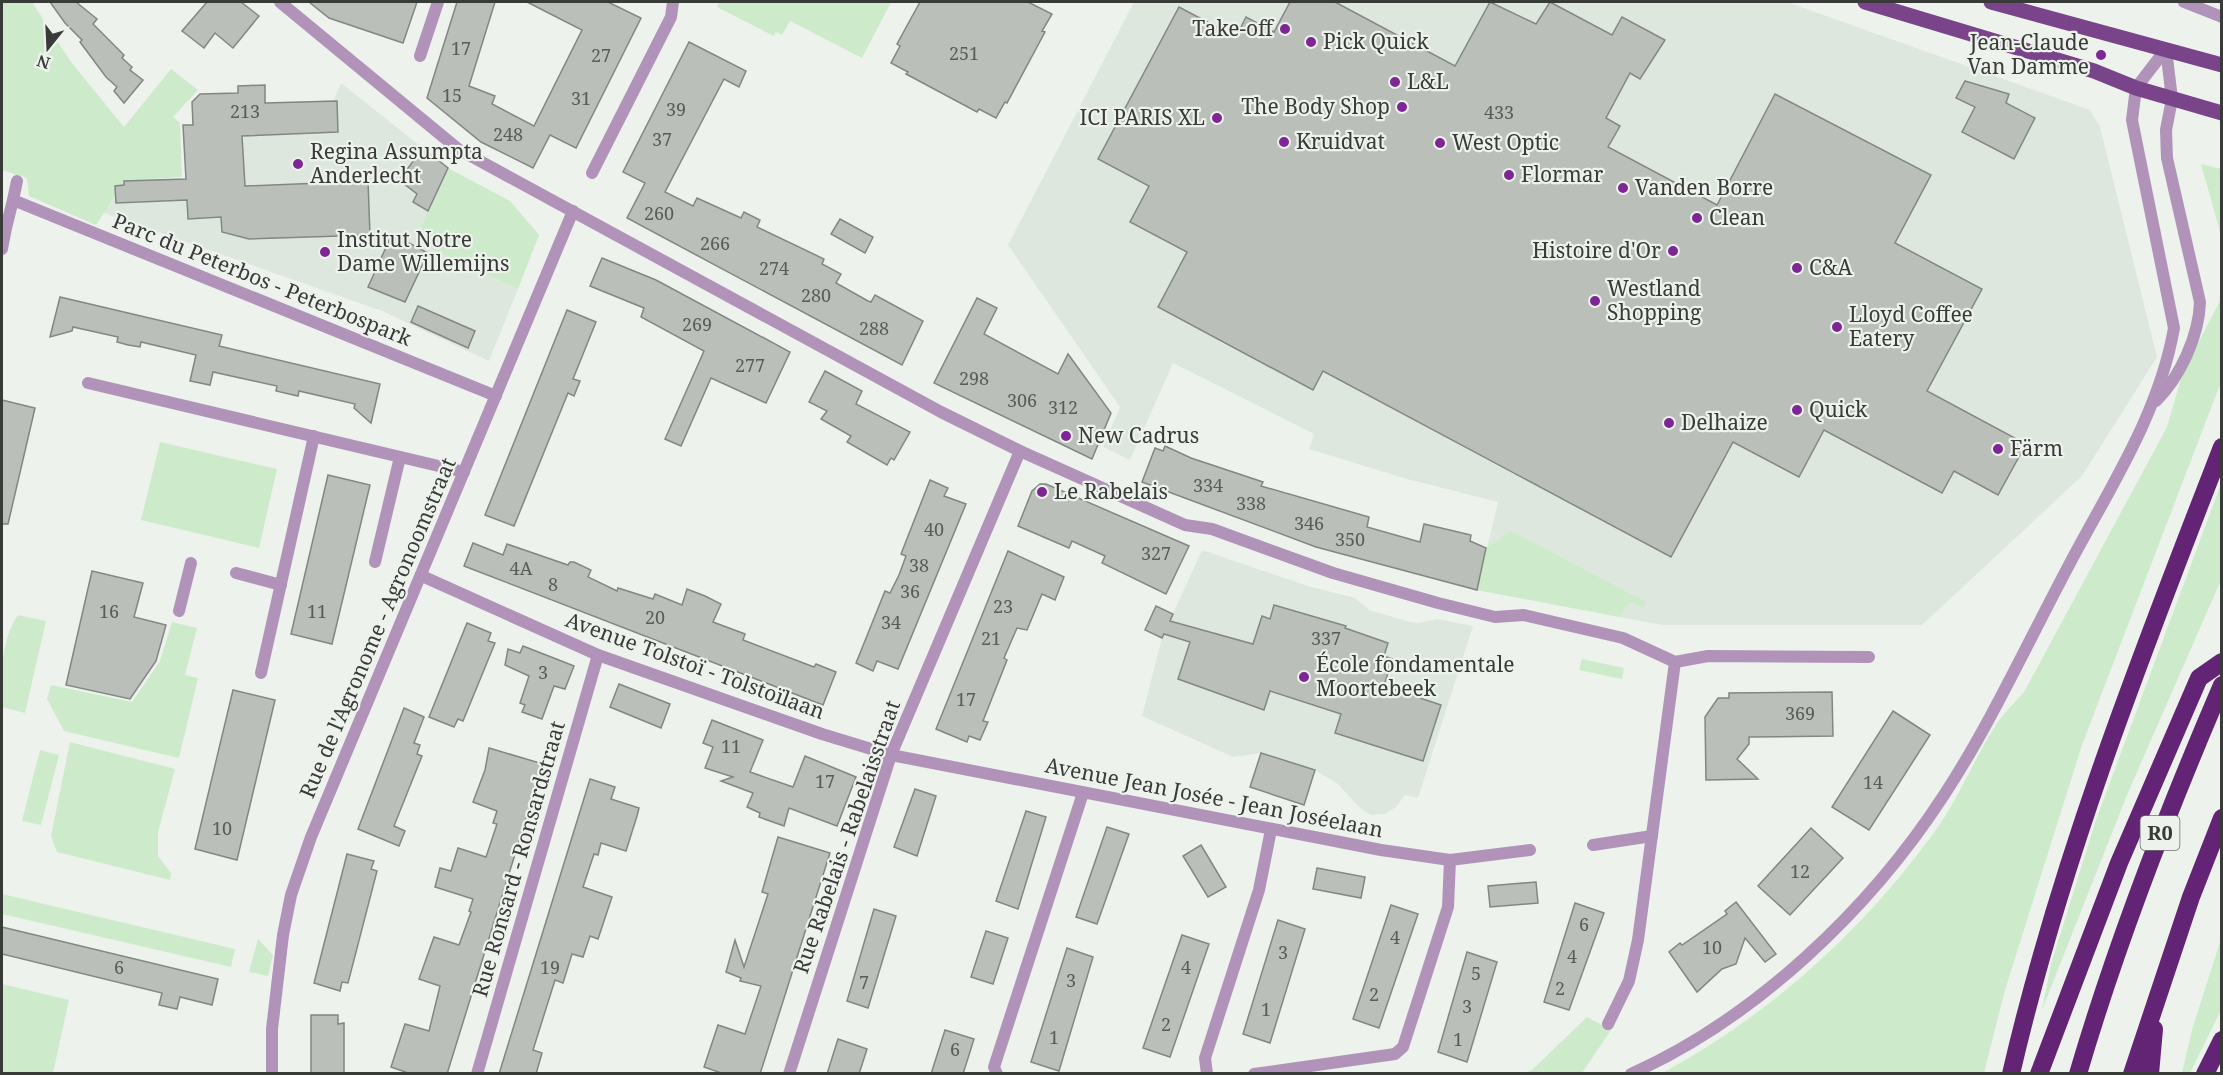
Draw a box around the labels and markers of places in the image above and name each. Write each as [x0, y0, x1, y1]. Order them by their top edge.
place label: Take-off [1192, 14, 1275, 42]
marker: Take-off [1278, 22, 1292, 36]
place label: Pick Quick [1323, 27, 1429, 55]
place label: Jean-Claude Van Damme [1967, 28, 2089, 80]
marker: Pick Quick [1304, 35, 1318, 49]
marker: Jean-Claude Van Damme [2094, 48, 2108, 62]
place label: L&L [1407, 67, 1449, 95]
marker: L&L [1388, 75, 1402, 89]
place label: The Body Shop [1241, 92, 1390, 120]
marker: The Body Shop [1395, 100, 1409, 114]
place label: ICI PARIS XL [1079, 103, 1205, 131]
marker: ICI PARIS XL [1210, 111, 1224, 125]
place label: Kruidvat [1296, 127, 1385, 155]
place label: West Optic [1452, 128, 1559, 156]
marker: Kruidvat [1277, 135, 1291, 149]
marker: West Optic [1433, 136, 1447, 150]
place label: Regina Assumpta Anderlecht [310, 137, 483, 189]
marker: Regina Assumpta Anderlecht [291, 157, 305, 171]
place label: Flormar [1521, 160, 1604, 188]
marker: Flormar [1502, 168, 1516, 182]
place label: Vanden Borre [1635, 173, 1773, 201]
marker: Vanden Borre [1616, 181, 1630, 195]
place label: Clean [1709, 203, 1765, 231]
marker: Clean [1690, 211, 1704, 225]
place label: Institut Notre Dame Willemijns [337, 225, 509, 277]
place label: Histoire d'Or [1532, 236, 1661, 264]
marker: Histoire d'Or [1666, 244, 1680, 258]
marker: Institut Notre Dame Willemijns [318, 245, 332, 259]
place label: C&A [1809, 253, 1852, 281]
marker: C&A [1790, 261, 1804, 275]
place label: Westland Shopping [1607, 274, 1702, 326]
marker: Westland Shopping [1588, 294, 1602, 308]
place label: Lloyd Coffee Eatery [1849, 300, 1973, 352]
marker: Lloyd Coffee Eatery [1830, 320, 1844, 334]
place label: Quick [1809, 395, 1868, 423]
marker: Quick [1790, 403, 1804, 417]
place label: Delhaize [1681, 408, 1768, 436]
marker: Delhaize [1662, 416, 1676, 430]
place label: New Cadrus [1078, 421, 1199, 449]
marker: New Cadrus [1059, 429, 1073, 443]
place label: Färm [2010, 434, 2063, 462]
marker: Färm [1991, 442, 2005, 456]
place label: Le Rabelais [1054, 477, 1168, 505]
marker: Le Rabelais [1035, 485, 1049, 499]
place label: École fondamentale Moortebeek [1316, 650, 1514, 702]
marker: École fondamentale Moortebeek [1297, 670, 1311, 684]

